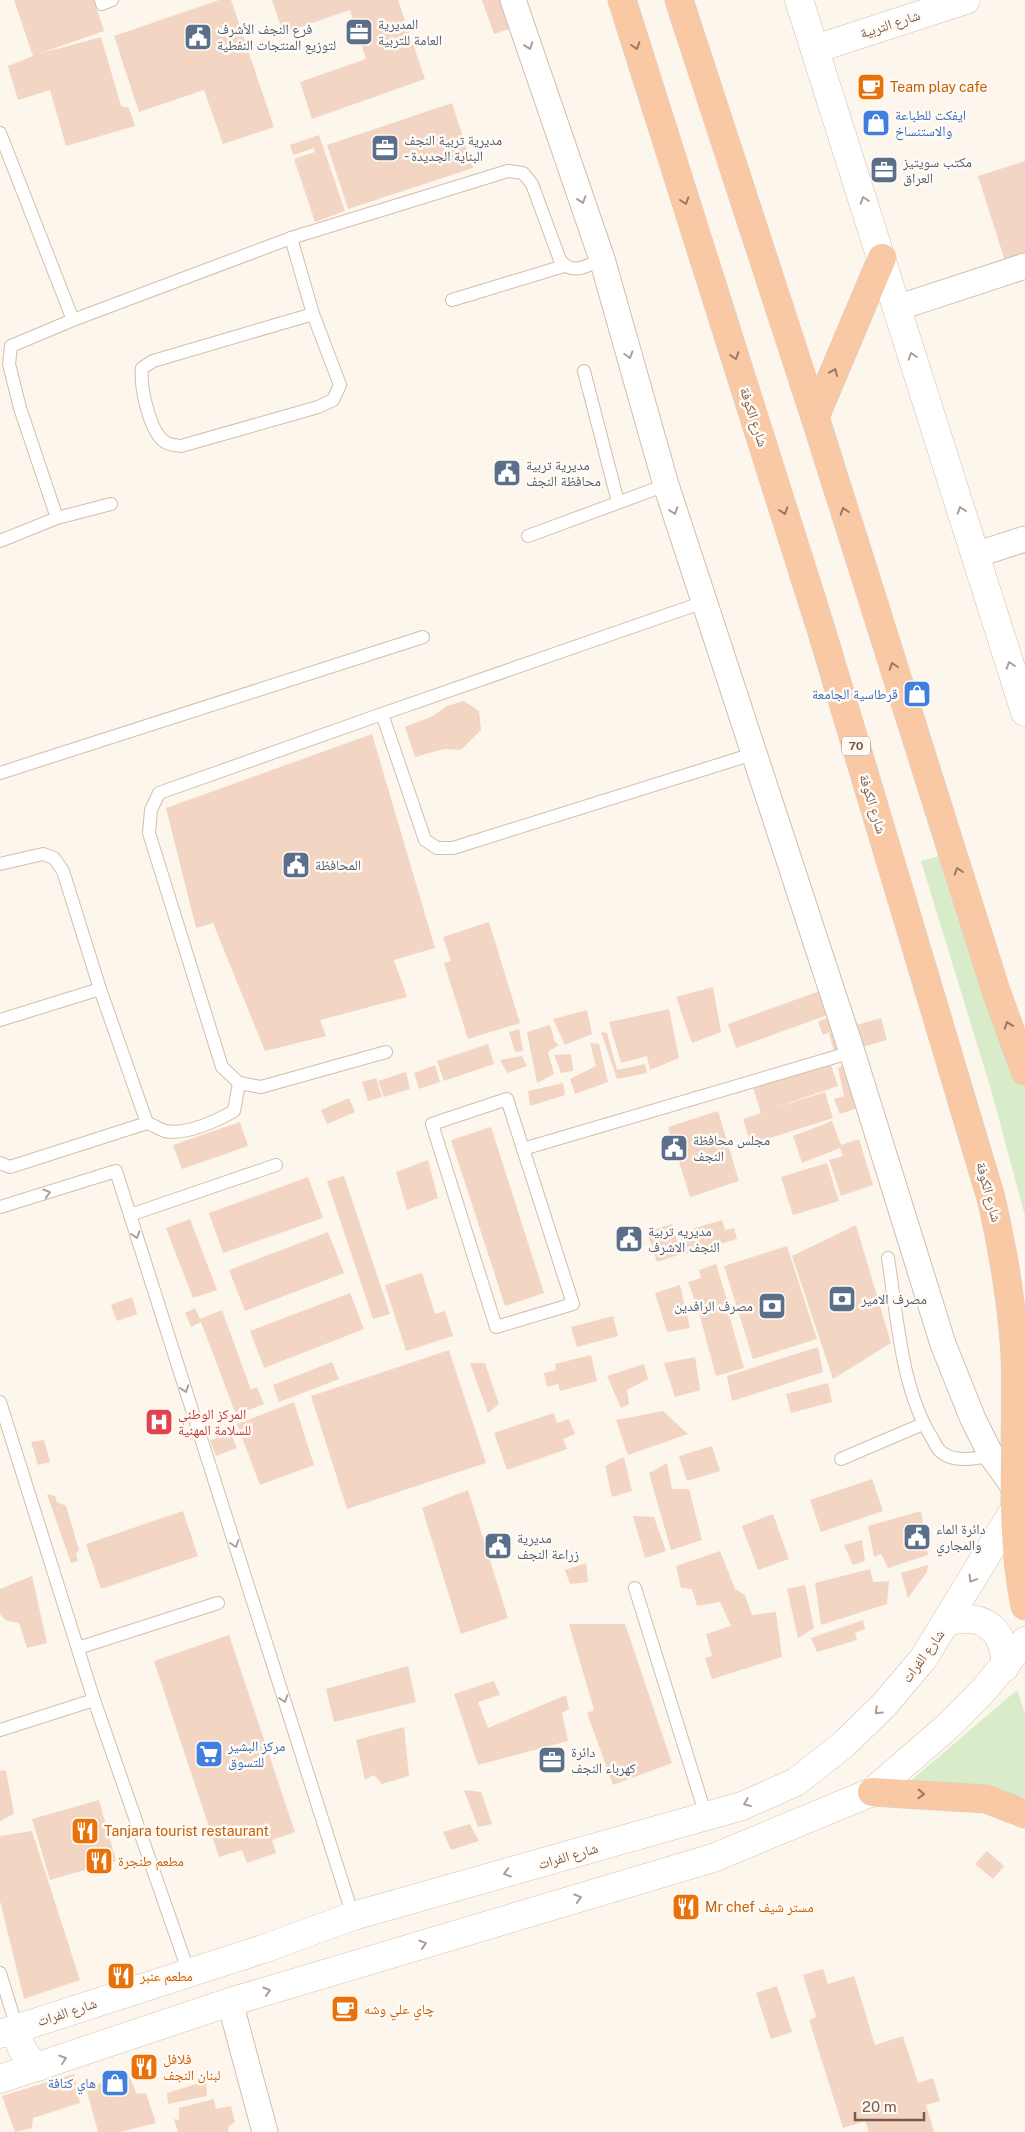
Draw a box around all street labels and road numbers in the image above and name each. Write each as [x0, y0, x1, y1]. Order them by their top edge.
street label: شارع التربية [858, 7, 923, 43]
street label: شارع الكوفة [735, 385, 771, 449]
road number: 70 [842, 736, 870, 756]
street label: شارع الكوفة [854, 772, 890, 836]
street label: شارع الكوفة [971, 1160, 1005, 1224]
street label: شارع الفرات [898, 1626, 949, 1687]
street label: شارع الفرات [536, 1840, 600, 1874]
street label: شارع الفرات [35, 1995, 99, 2031]

